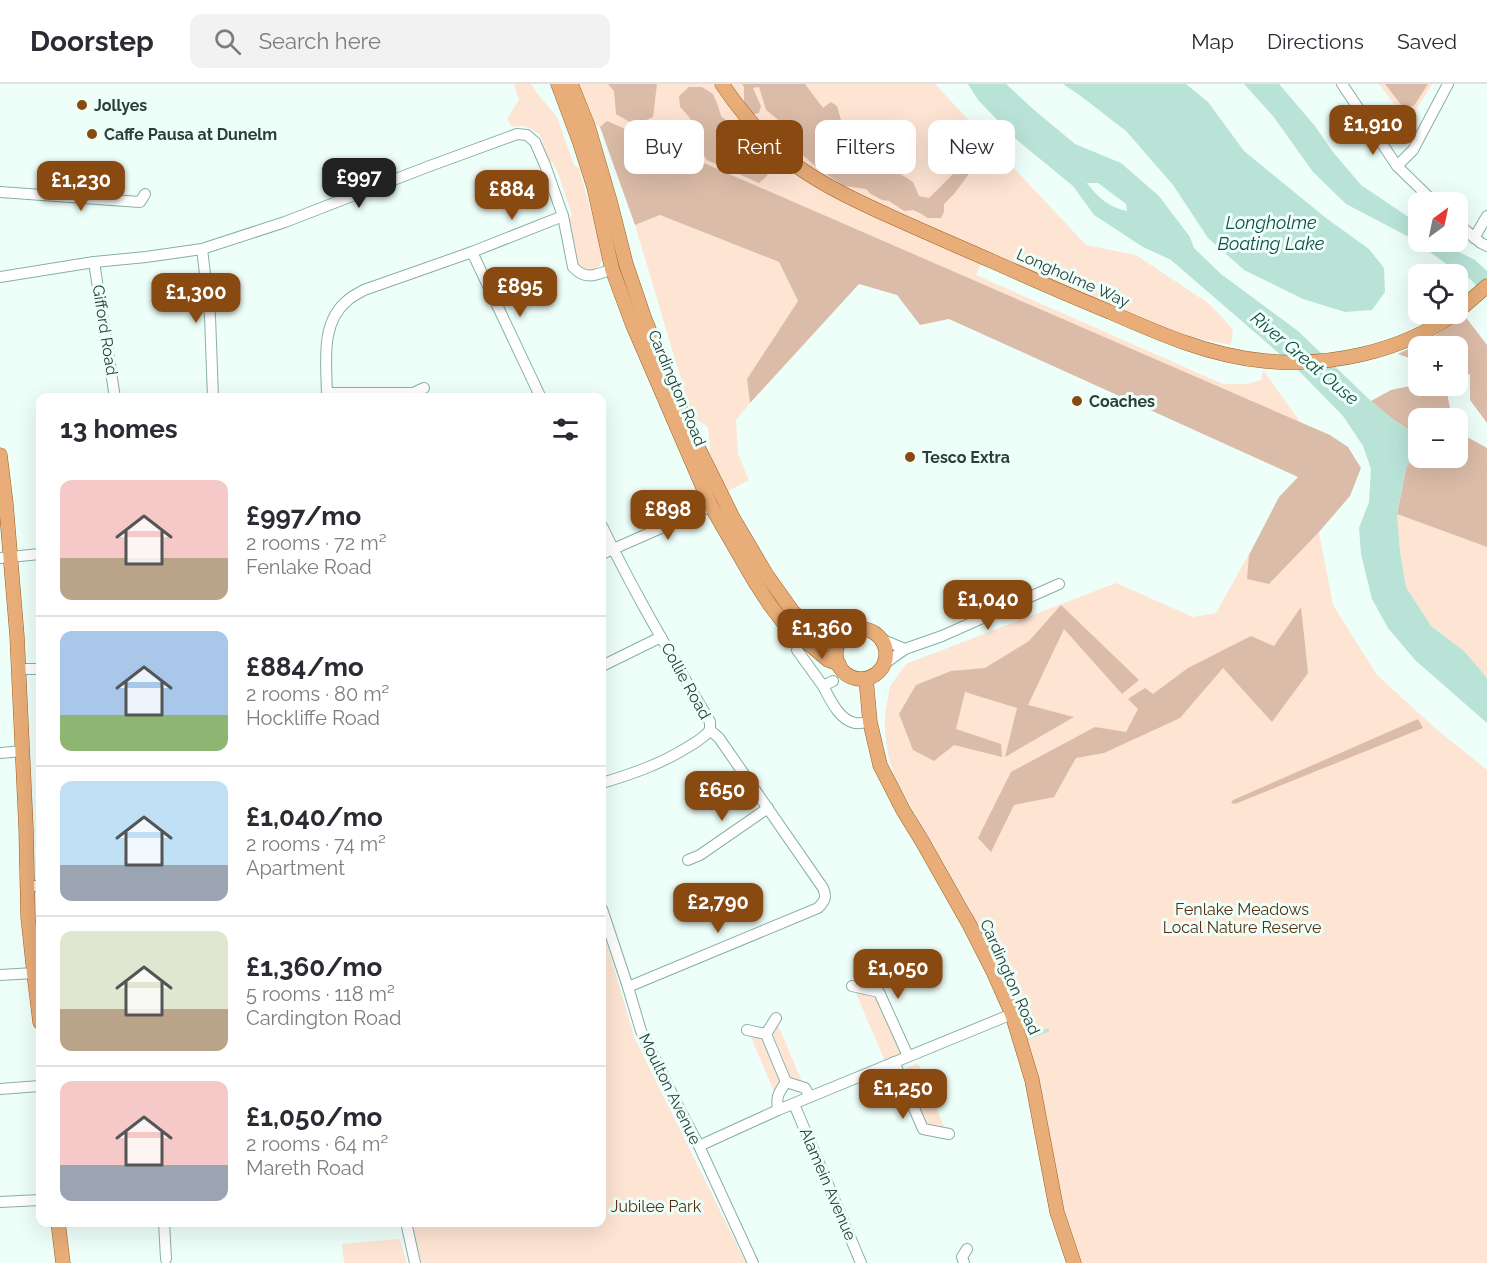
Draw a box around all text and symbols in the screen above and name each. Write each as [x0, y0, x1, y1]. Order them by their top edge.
search box [190, 14, 610, 68]
text: Doorstep [30, 25, 154, 58]
icon: search [211, 25, 244, 58]
text: Search here [259, 28, 381, 54]
text: Map [1191, 29, 1234, 54]
text: Directions [1267, 29, 1364, 54]
text: Saved [1397, 29, 1457, 54]
place label: Jollyes [94, 96, 147, 115]
marker: Jollyes [75, 98, 89, 112]
pin: £1,910 [1324, 105, 1422, 156]
text: £1,910 [1343, 112, 1403, 136]
chip: Buy [624, 120, 704, 174]
chip: Rent [716, 120, 803, 174]
chip: Filters [815, 120, 916, 174]
chip: New [928, 120, 1015, 174]
place label: Caffe Pausa at Dunelm [104, 125, 277, 144]
marker: Caffe Pausa at Dunelm [85, 127, 99, 141]
pin: £997 [323, 158, 395, 209]
pin: £1,230 [32, 161, 130, 212]
text: £997 [336, 165, 382, 189]
text: £1,230 [51, 168, 111, 192]
pin: £884 [476, 170, 548, 221]
text: £884 [489, 177, 535, 201]
north arrow [1408, 192, 1468, 252]
map controls [1408, 192, 1468, 468]
water label: Longholme Boating Lake [1218, 212, 1325, 254]
street label: Longholme Way [1014, 245, 1133, 312]
button: locate [1408, 264, 1468, 324]
pin: £895 [484, 267, 556, 318]
pin: £1,300 [147, 273, 245, 324]
text: £895 [497, 274, 543, 298]
text: £1,300 [165, 280, 227, 304]
street label: Gifford Road [88, 283, 122, 377]
water label: River Great Ouse [1247, 307, 1363, 409]
street label: Cardington Road [644, 327, 710, 449]
button: + [1408, 336, 1468, 396]
place label: Coaches [1089, 392, 1155, 411]
marker: Coaches [1070, 394, 1084, 408]
button: − [1408, 408, 1468, 468]
icon: filters [549, 413, 582, 446]
text: 13 homes [60, 414, 178, 444]
place label: Tesco Extra [922, 448, 1010, 467]
marker: Tesco Extra [903, 450, 917, 464]
pin: £898 [632, 490, 704, 541]
text: £898 [645, 497, 691, 521]
text: £997/mo [246, 501, 361, 531]
icon: home [108, 504, 180, 576]
text: 2 rooms · 72 m² [246, 531, 386, 555]
text: Fenlake Road [246, 555, 372, 579]
pin: £1,040 [939, 580, 1037, 631]
text: £1,040 [957, 587, 1019, 611]
pin: £1,360 [773, 609, 871, 660]
text: £1,360 [792, 616, 853, 640]
street label: Collie Road [657, 639, 715, 723]
text: £884/mo [246, 652, 364, 682]
icon: home [108, 655, 180, 727]
text: 2 rooms · 80 m² [246, 682, 389, 706]
text: Hockliffe Road [246, 706, 380, 730]
pin: £650 [686, 771, 758, 822]
text: £650 [699, 778, 745, 802]
text: £1,040/mo [246, 802, 383, 832]
icon: home [108, 805, 180, 877]
text: 2 rooms · 74 m² [246, 832, 386, 856]
text: Apartment [246, 856, 345, 880]
pin: £2,790 [669, 883, 767, 934]
text: £2,790 [687, 890, 749, 914]
park label: Fenlake Meadows Local Nature Reserve [1163, 900, 1321, 937]
street label: Cardington Road [976, 916, 1044, 1038]
pin: £1,050 [849, 949, 947, 1000]
text: £1,360/mo [246, 952, 382, 982]
icon: home [108, 955, 180, 1027]
text: £1,050 [867, 956, 929, 980]
text: 5 rooms · 118 m² [246, 982, 395, 1006]
text: Cardington Road [246, 1006, 401, 1030]
street label: Moulton Avenue [635, 1030, 705, 1148]
pin: £1,250 [854, 1069, 952, 1120]
text: £1,250 [873, 1076, 933, 1100]
text: £1,050/mo [246, 1102, 382, 1132]
icon: home [108, 1105, 180, 1177]
street label: Alamein Avenue [796, 1125, 860, 1243]
text: 2 rooms · 64 m² [246, 1132, 388, 1156]
text: Mareth Road [246, 1156, 364, 1180]
park label: Jubilee Park [611, 1197, 702, 1216]

